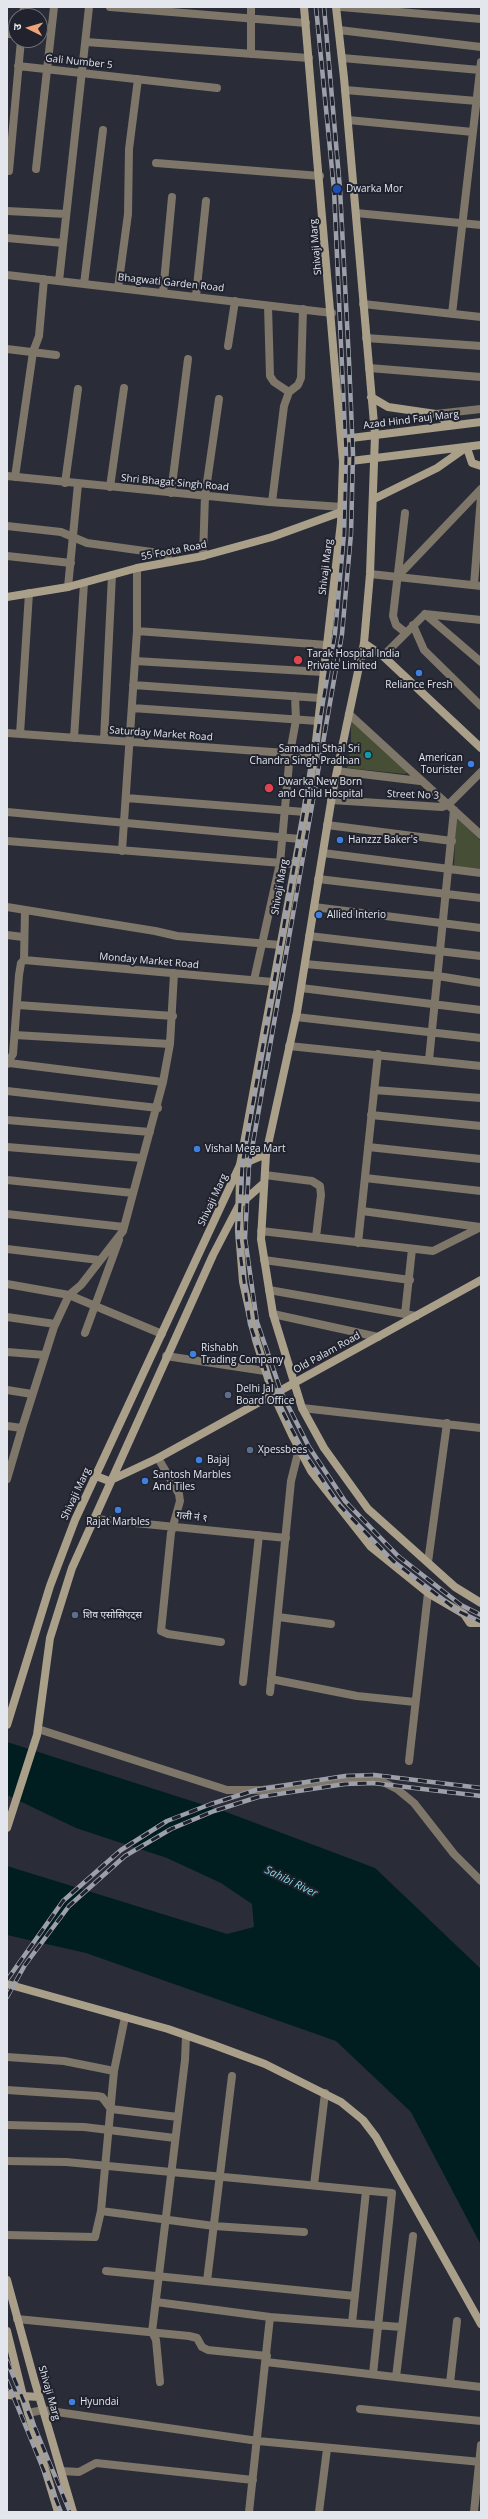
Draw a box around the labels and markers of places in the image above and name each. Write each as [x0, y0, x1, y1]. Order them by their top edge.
marker: Dwarka Mor [331, 183, 343, 195]
place label: Dwarka Mor [346, 183, 403, 195]
place label: Tarak Hospital India Private Limited [307, 648, 400, 672]
marker: Tarak Hospital India Private Limited [292, 654, 304, 666]
marker: Reliance Fresh [414, 668, 424, 678]
place label: Reliance Fresh [385, 679, 453, 691]
place label: Samadhi Sthal Sri Chandra Singh Pradhan [250, 743, 360, 766]
marker: Samadhi Sthal Sri Chandra Singh Pradhan [363, 750, 373, 760]
place label: American Tourister [419, 752, 463, 776]
marker: American Tourister [466, 759, 476, 769]
place label: Dwarka New Born and Child Hospital [278, 776, 363, 800]
marker: Dwarka New Born and Child Hospital [263, 782, 275, 794]
place label: Hanzzz Baker's [348, 834, 418, 846]
marker: Hanzzz Baker's [335, 835, 345, 845]
place label: Allied Interio [327, 909, 386, 921]
marker: Allied Interio [314, 910, 324, 920]
place label: Vishal Mega Mart [205, 1143, 285, 1155]
marker: Vishal Mega Mart [192, 1144, 202, 1154]
place label: Rishabh Trading Company [201, 1342, 283, 1366]
marker: Rishabh Trading Company [188, 1349, 198, 1359]
place label: Delhi Jal Board Office [236, 1383, 294, 1406]
marker: Delhi Jal Board Office [223, 1390, 233, 1400]
place label: Xpessbees [258, 1444, 307, 1456]
marker: Xpessbees [245, 1445, 255, 1455]
place label: Bajaj [207, 1454, 230, 1466]
marker: Bajaj [194, 1455, 204, 1465]
place label: Santosh Marbles And Tiles [153, 1469, 231, 1492]
marker: Santosh Marbles And Tiles [140, 1476, 150, 1486]
marker: Rajat Marbles [113, 1505, 123, 1515]
place label: Rajat Marbles [86, 1516, 150, 1528]
place label: शिव एसोसिएट्स [83, 1609, 142, 1621]
marker: शिव एसोसिएट्स [70, 1610, 80, 1620]
place label: Hyundai [80, 2396, 119, 2408]
marker: Hyundai [67, 2397, 77, 2407]

